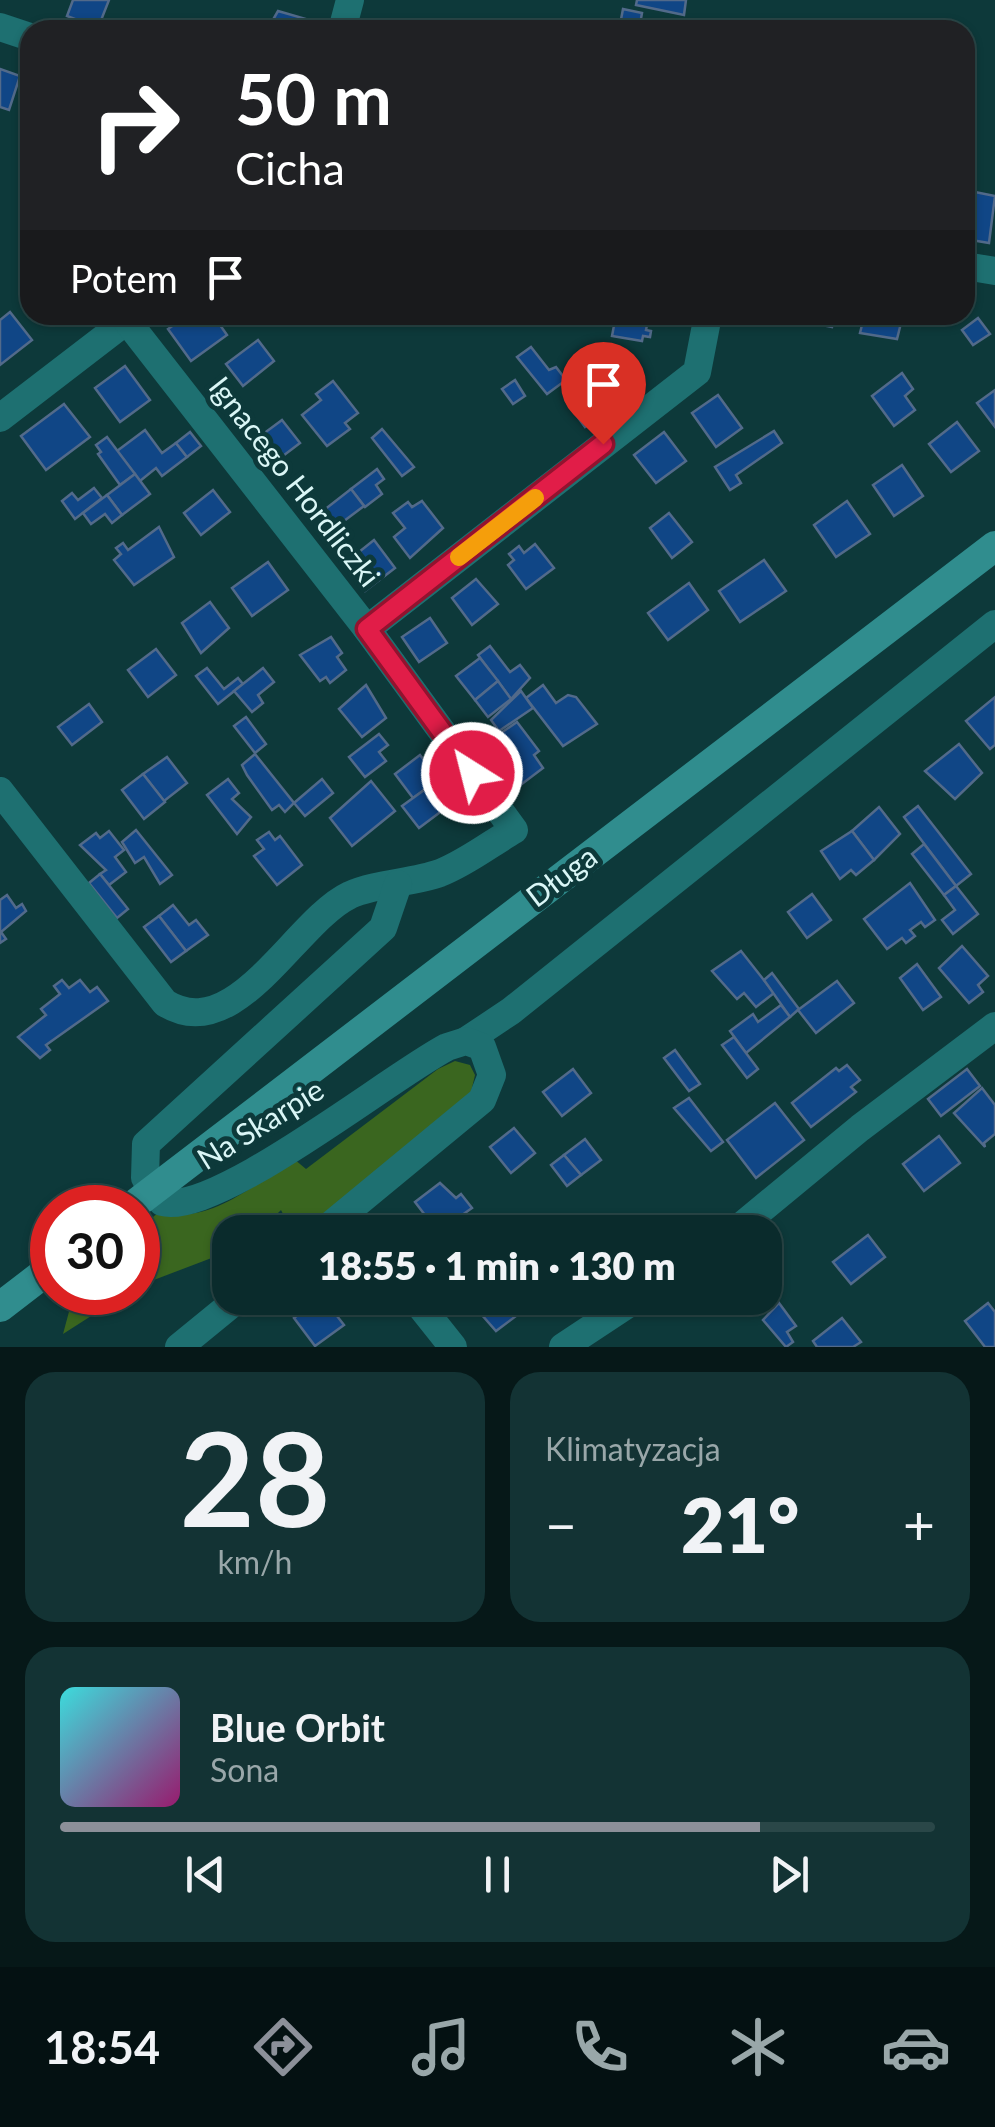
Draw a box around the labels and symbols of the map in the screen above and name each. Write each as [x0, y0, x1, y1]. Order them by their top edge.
pin [561, 342, 646, 445]
street label: Ignacego Hordliczki [202, 369, 389, 593]
position arrow [420, 721, 524, 825]
street label: Długa [518, 837, 603, 914]
street label: Na Skarpie [190, 1070, 330, 1176]
speed limit sign: 30 [30, 1185, 160, 1315]

